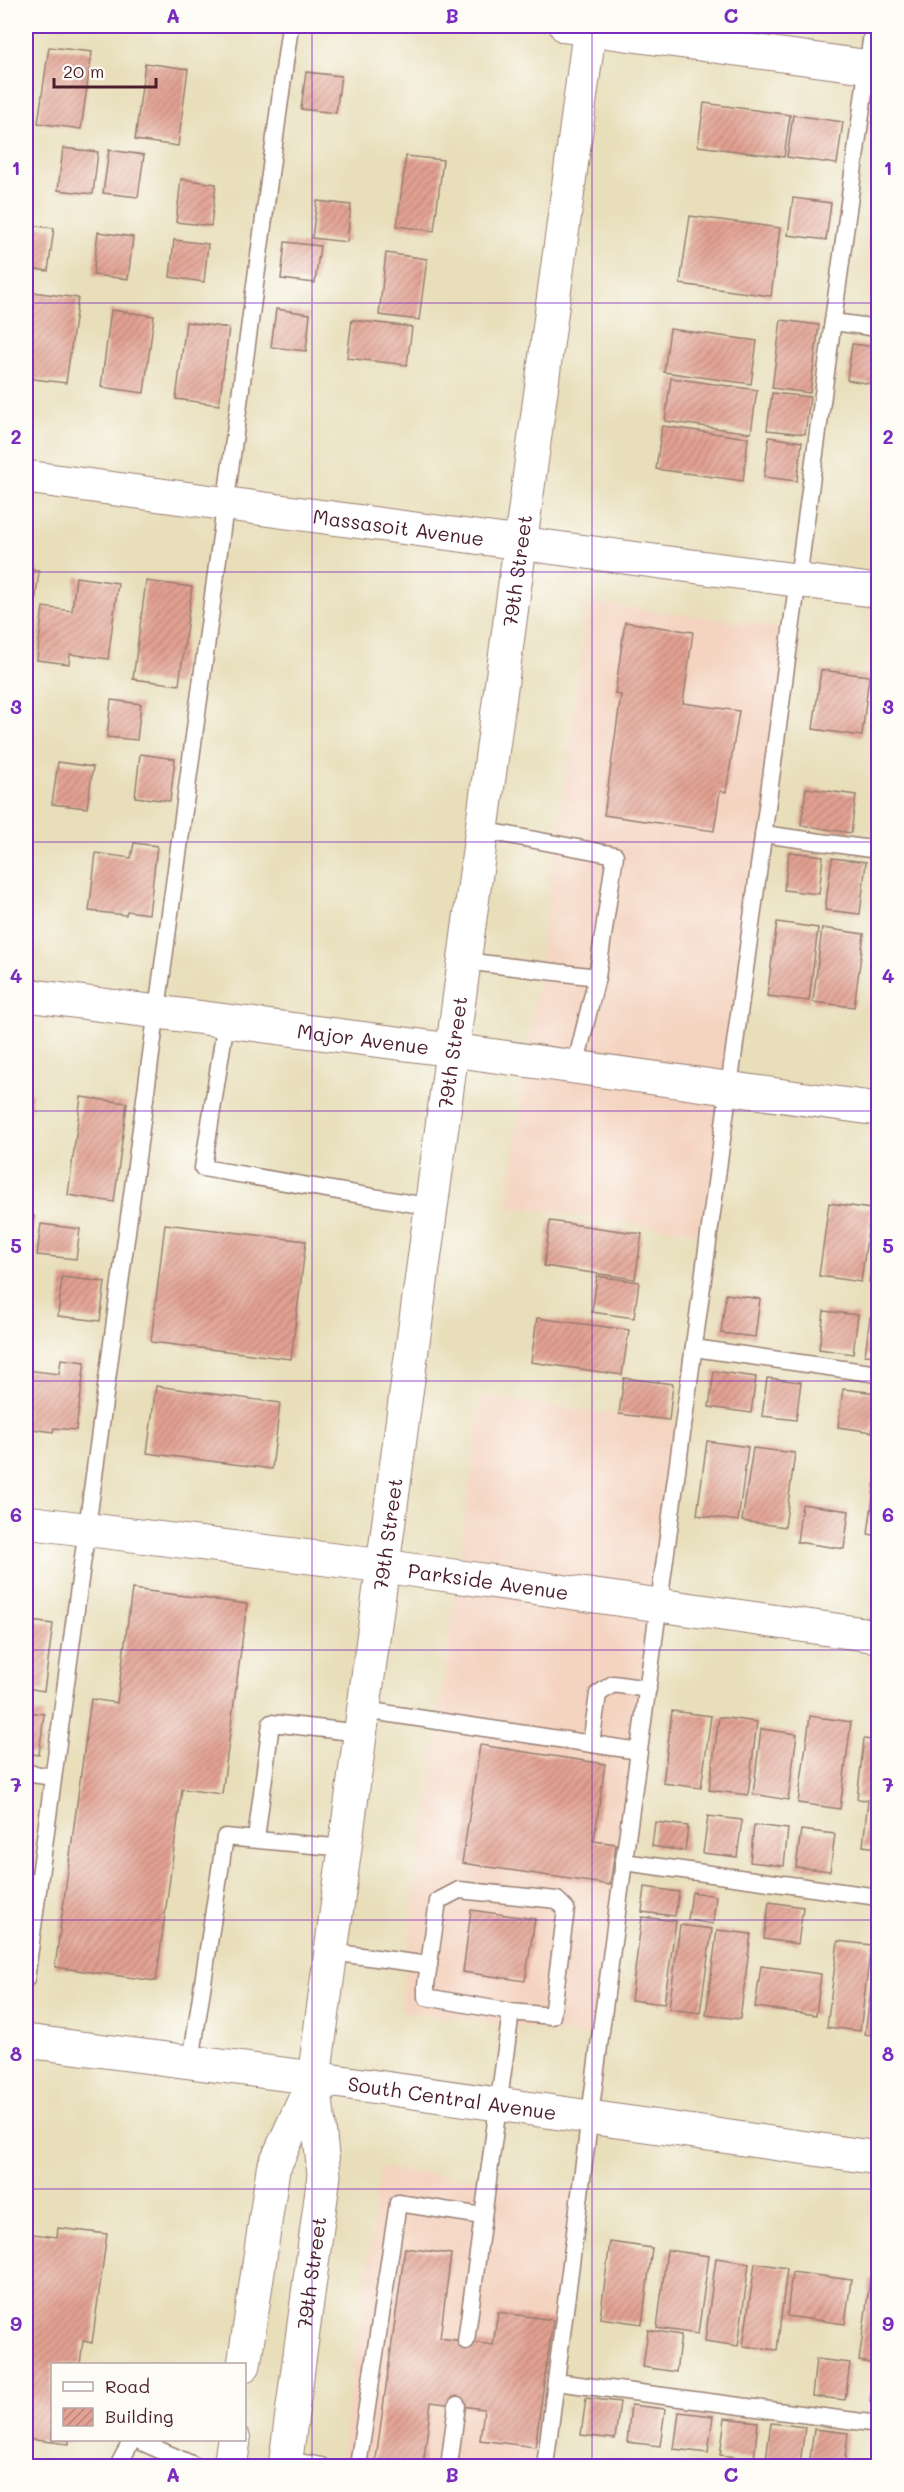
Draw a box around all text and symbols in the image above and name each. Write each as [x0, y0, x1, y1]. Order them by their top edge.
text: A [166, 2, 180, 28]
text: B [445, 2, 459, 28]
text: C [724, 2, 739, 28]
scale bar [54, 51, 156, 89]
text: 20 m [63, 59, 104, 83]
text: 1 [12, 154, 20, 180]
text: 1 [884, 154, 892, 180]
text: 2 [10, 423, 22, 449]
text: 2 [882, 423, 894, 449]
street label: Massasoit Avenue [311, 503, 486, 551]
street label: 79th Street [496, 513, 537, 629]
text: 3 [10, 693, 22, 719]
text: 3 [882, 693, 894, 719]
text: 4 [10, 962, 23, 988]
text: 4 [882, 962, 895, 988]
street label: 79th Street [432, 995, 472, 1110]
street label: Major Avenue [296, 1017, 431, 1060]
text: 5 [10, 1232, 22, 1258]
text: 5 [882, 1232, 894, 1258]
street label: 79th Street [367, 1476, 408, 1592]
text: 6 [10, 1501, 22, 1527]
text: 6 [882, 1501, 894, 1527]
street label: Parkside Avenue [406, 1557, 570, 1605]
text: 7 [10, 1771, 22, 1797]
text: 7 [882, 1771, 894, 1797]
text: 8 [10, 2040, 22, 2066]
text: 8 [882, 2040, 894, 2066]
street label: South Central Avenue [346, 2070, 558, 2125]
street label: 79th Street [291, 2215, 331, 2331]
text: 9 [10, 2310, 22, 2336]
text: 9 [882, 2310, 894, 2336]
legend [51, 2363, 246, 2441]
text: Road [105, 2374, 150, 2398]
text: Building [105, 2404, 173, 2428]
text: A [166, 2461, 180, 2487]
text: B [445, 2461, 459, 2487]
text: C [724, 2461, 739, 2487]

